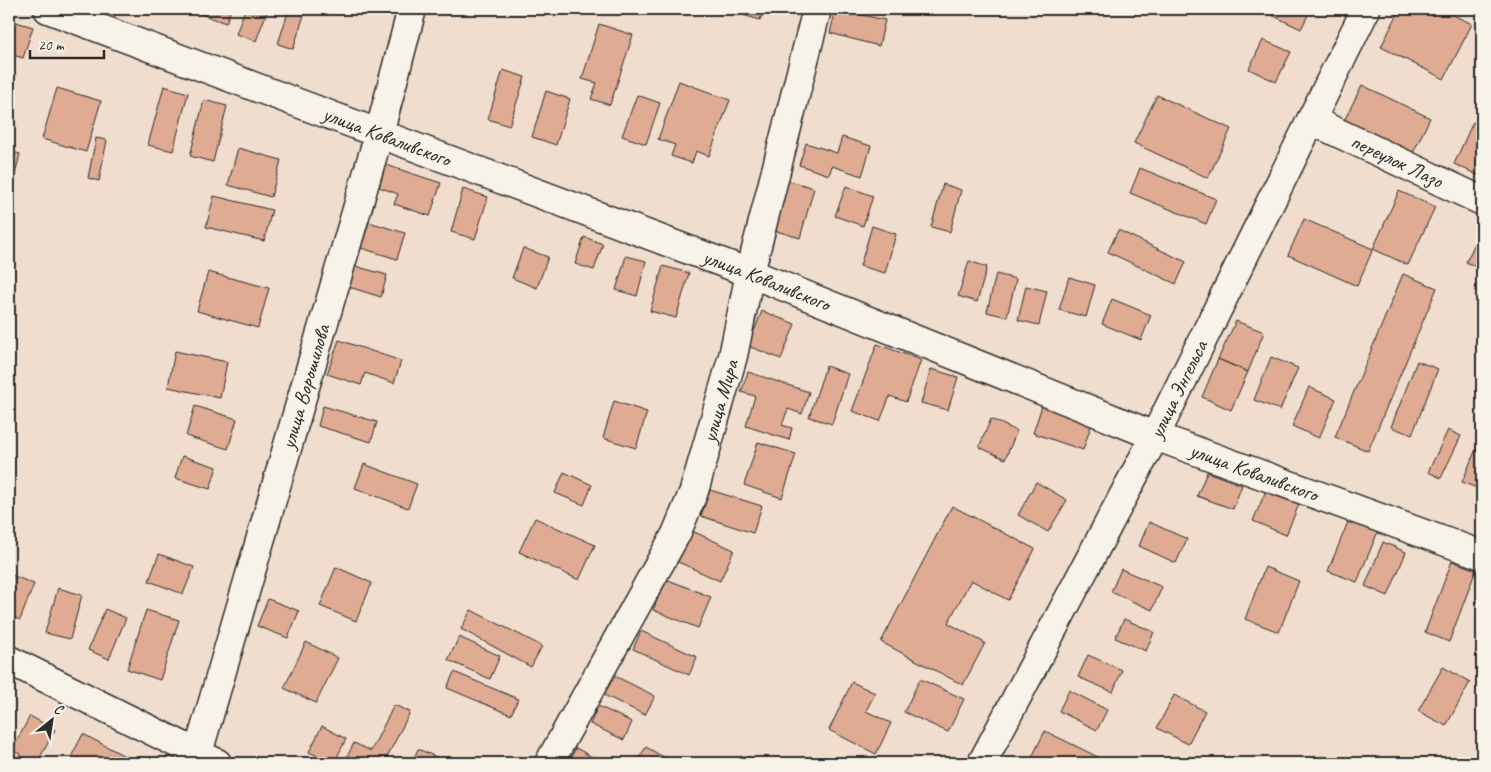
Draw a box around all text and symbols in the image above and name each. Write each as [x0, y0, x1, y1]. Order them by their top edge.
scale bar [30, 28, 104, 60]
text: 20 m [38, 36, 65, 55]
street label: улица Коваливского [317, 100, 457, 173]
street label: переулок Лазо [1347, 128, 1448, 194]
street label: улица Коваливского [697, 243, 836, 318]
street label: улица Ворошилова [274, 320, 336, 454]
street label: улица Энгельса [1142, 335, 1214, 444]
street label: улица Мира [695, 355, 745, 447]
street label: улица Коваливского [1185, 436, 1324, 508]
north arrow [28, 694, 78, 744]
text: С [51, 700, 67, 719]

